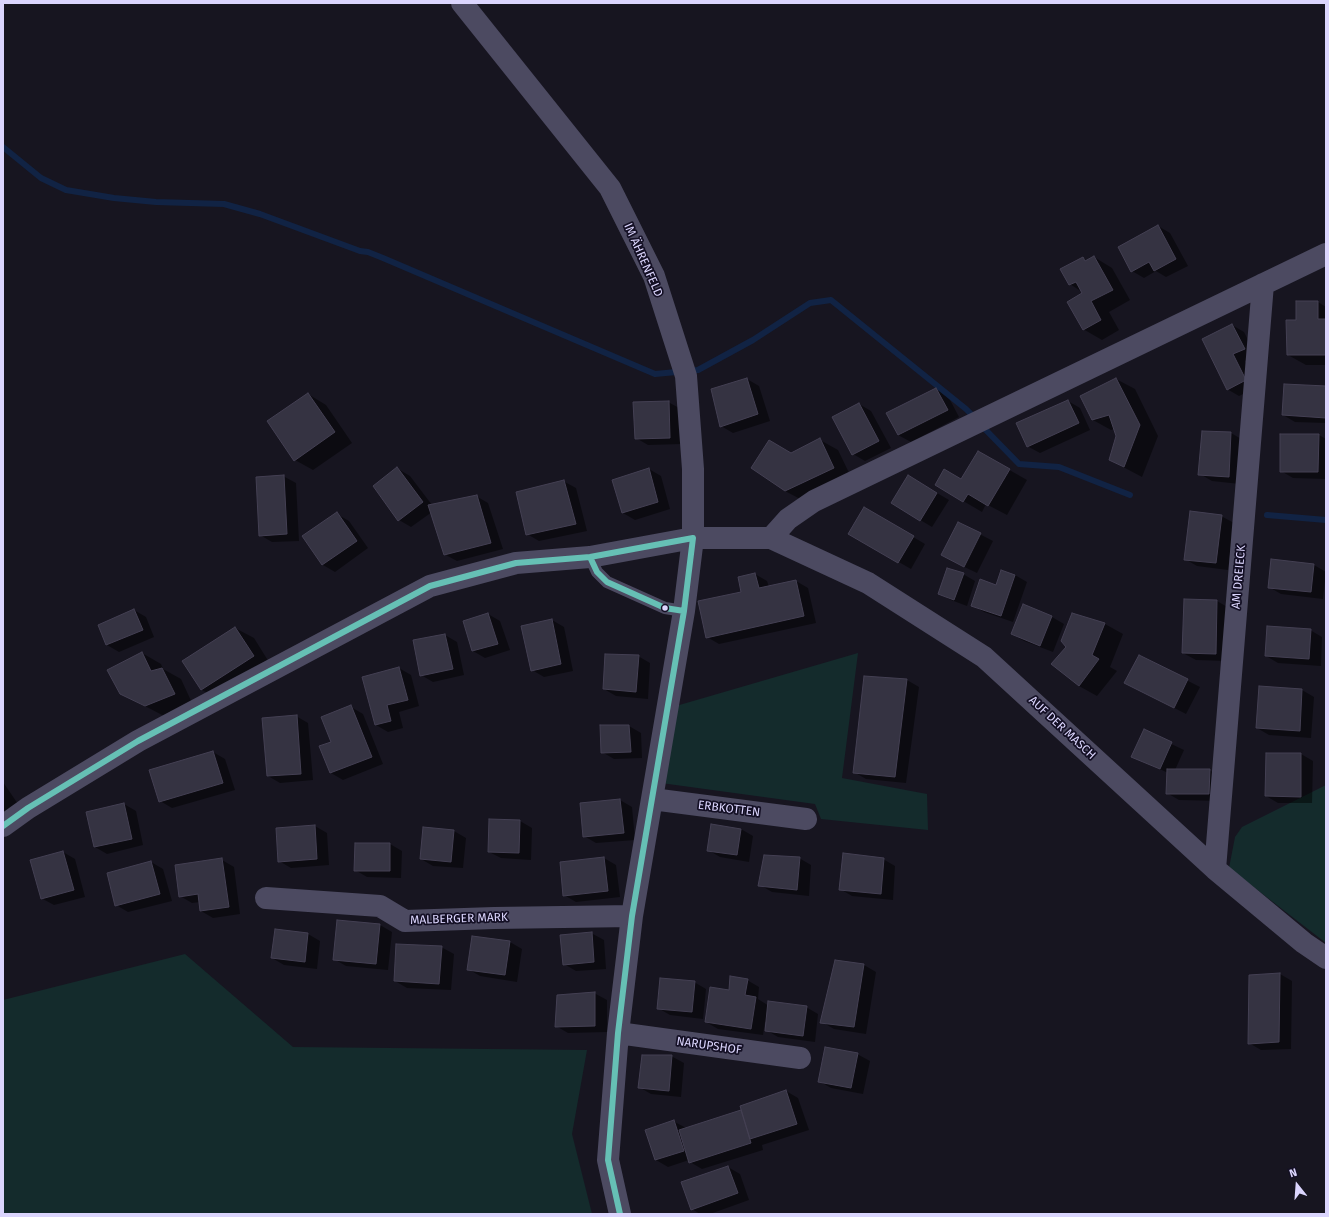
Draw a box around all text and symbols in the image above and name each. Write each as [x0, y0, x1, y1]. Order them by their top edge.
street label: IM ÄHRENFELD [620, 221, 666, 299]
street label: AM DREIECK [1229, 544, 1249, 610]
unlabelled marker [660, 603, 670, 613]
street label: AUF DER MASCH [1026, 693, 1098, 763]
street label: ERBKOTTEN [697, 798, 761, 820]
street label: MALBERGER MARK [410, 910, 508, 928]
street label: NARUPSHOF [675, 1034, 743, 1058]
north arrow [1277, 1165, 1317, 1205]
text: N [1288, 1166, 1299, 1180]

